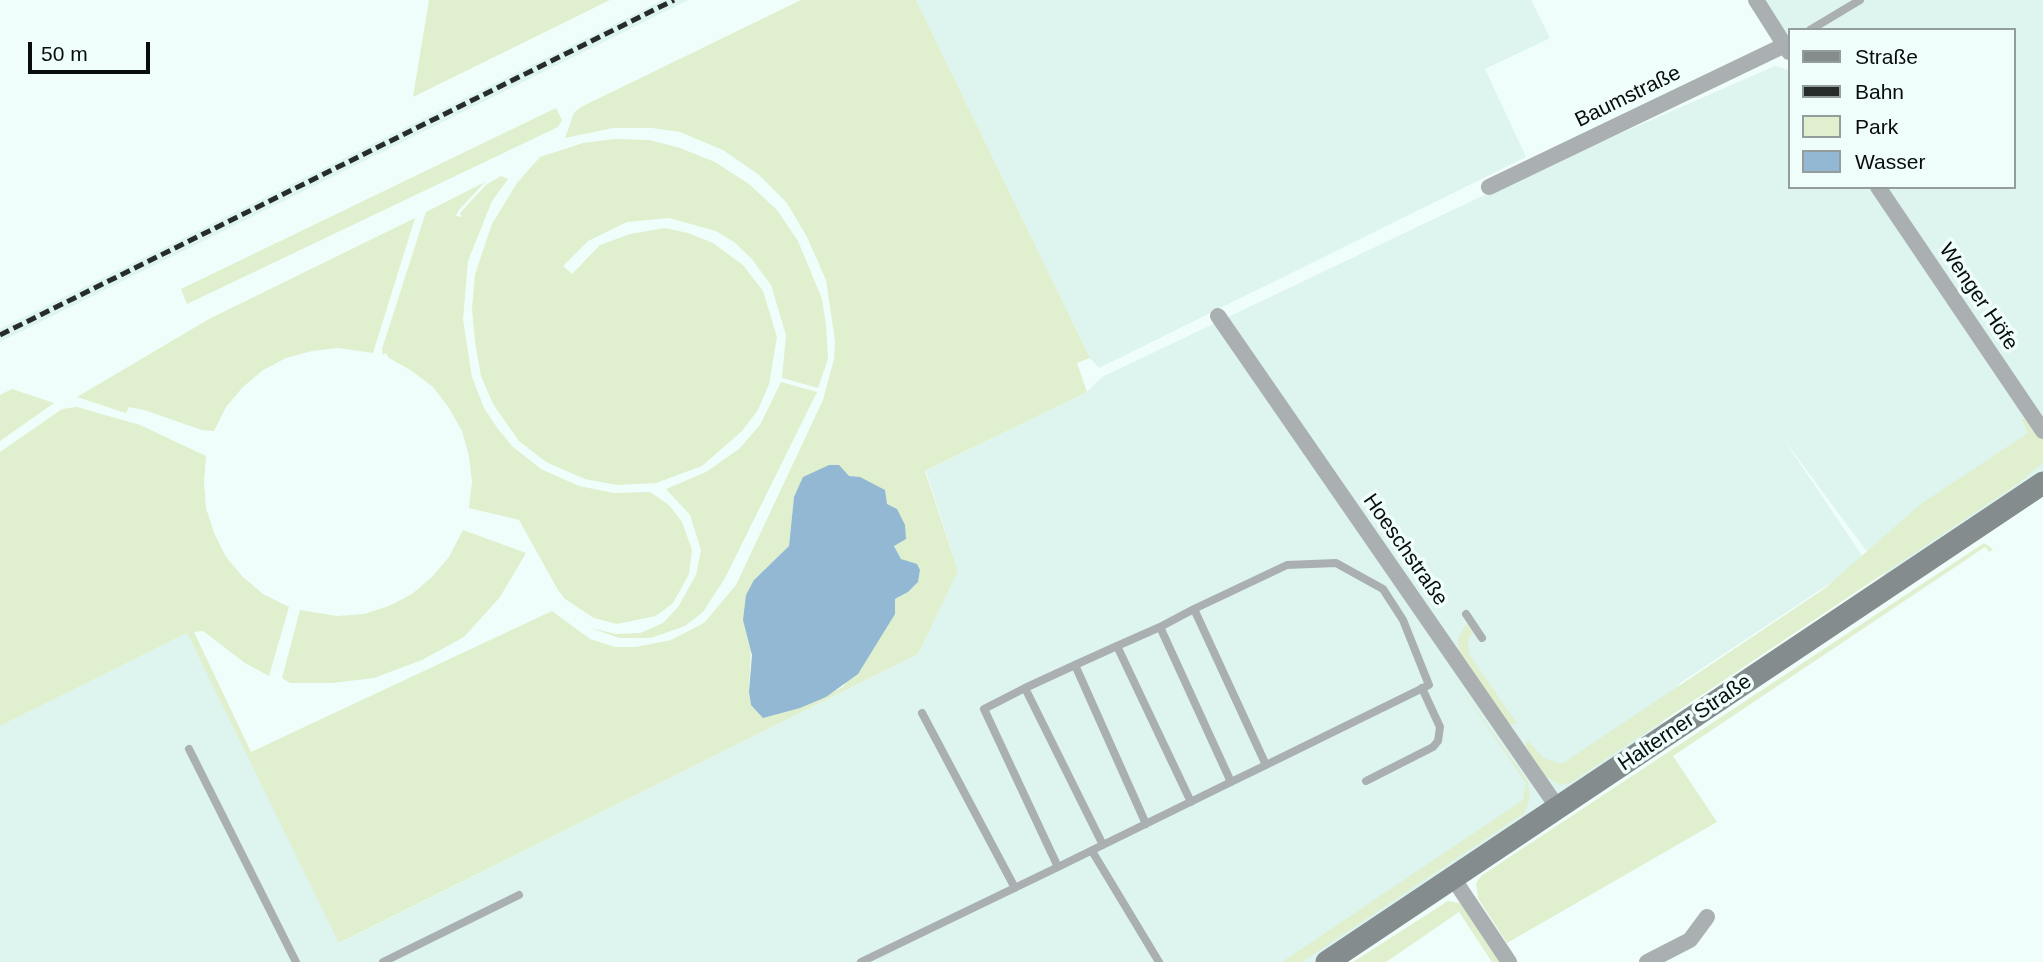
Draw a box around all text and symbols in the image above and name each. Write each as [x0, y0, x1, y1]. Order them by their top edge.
scale bar [32, 28, 154, 72]
legend [1787, 28, 2015, 189]
text: 50 m [41, 42, 88, 65]
text: Straße [1855, 45, 1918, 68]
street label: Baumstraße [1571, 61, 1685, 133]
text: Bahn [1855, 80, 1904, 103]
text: Park [1855, 115, 1898, 138]
text: Wasser [1855, 150, 1925, 173]
street label: Wenger Höfe [1933, 239, 2023, 355]
street label: Hoeschstraße [1357, 489, 1453, 611]
street label: Halterner Straße [1614, 669, 1756, 777]

